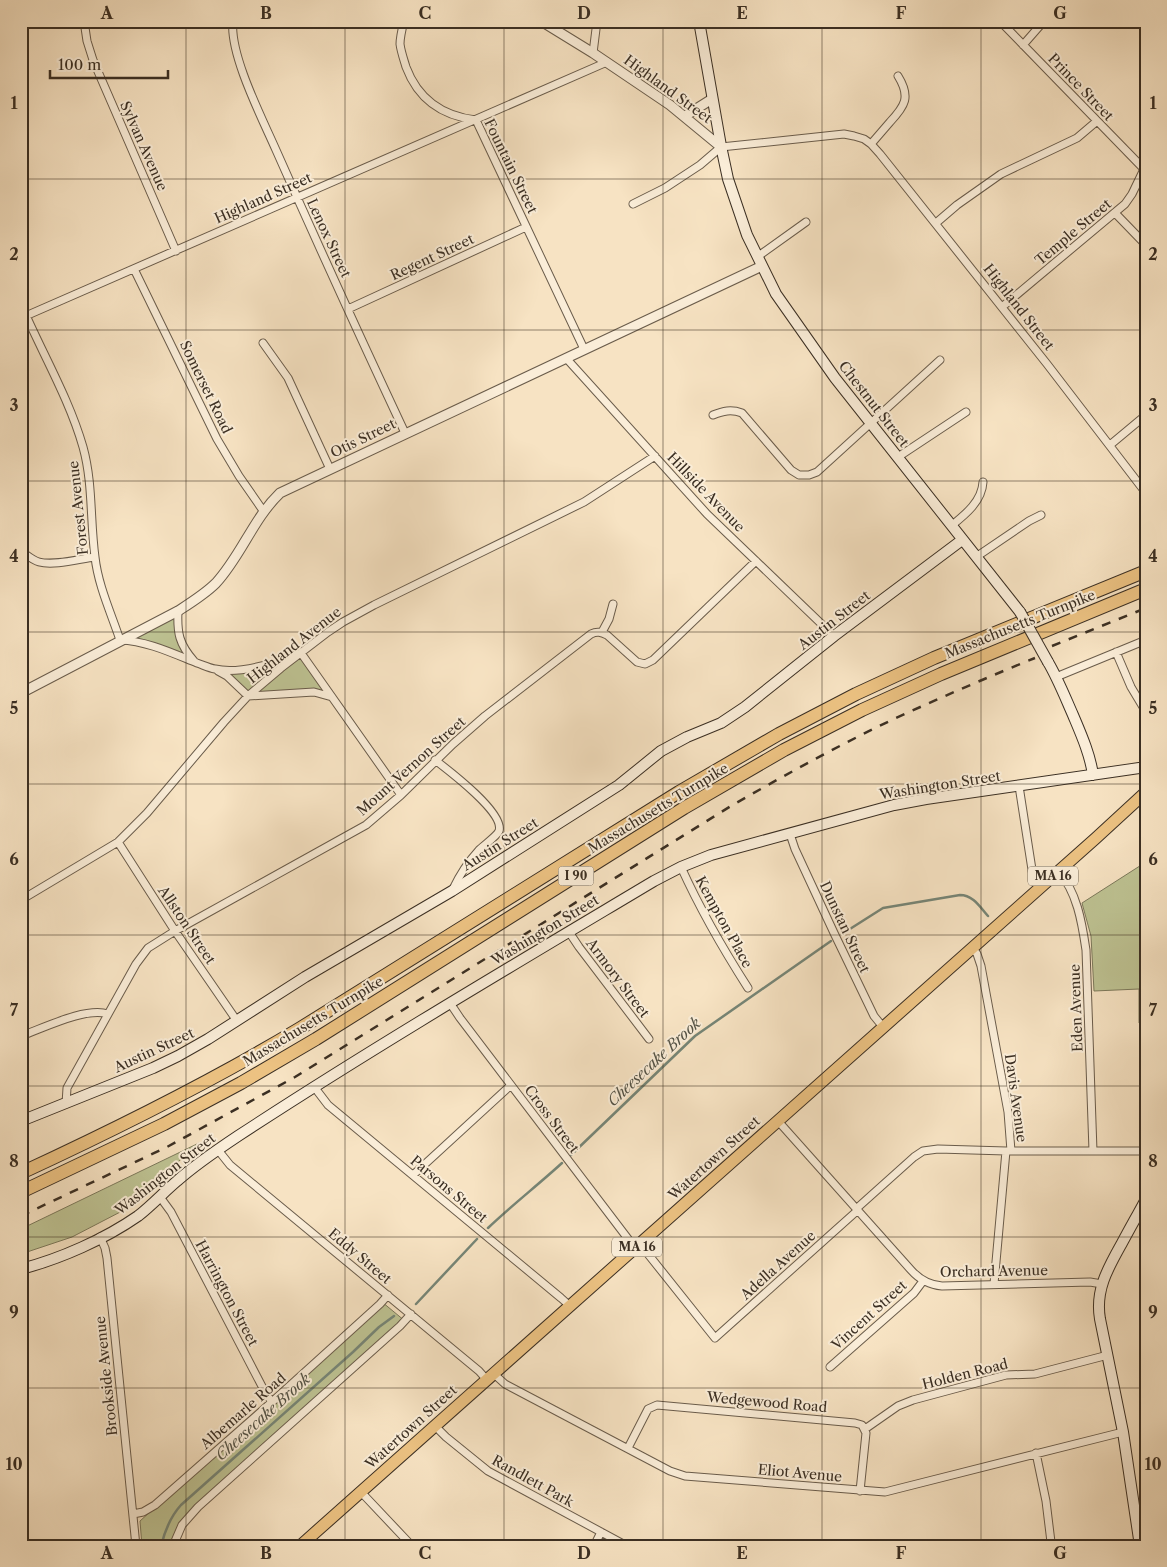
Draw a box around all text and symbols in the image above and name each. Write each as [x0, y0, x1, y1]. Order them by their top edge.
text: A [100, 3, 114, 23]
text: B [260, 3, 272, 23]
text: C [419, 3, 431, 23]
text: D [577, 3, 591, 23]
text: E [736, 3, 748, 23]
text: F [896, 3, 907, 23]
text: G [1053, 3, 1067, 23]
scale bar [50, 48, 168, 80]
street label: Prince Street [1044, 50, 1118, 124]
street label: Highland Street [620, 51, 716, 127]
text: 100 m [58, 55, 101, 74]
text: 1 [10, 93, 18, 113]
text: 1 [1149, 93, 1157, 113]
street label: Sylvan Avenue [116, 98, 172, 194]
street label: Fountain Street [480, 116, 542, 216]
street label: Highland Street [212, 168, 314, 228]
street label: Temple Street [1031, 195, 1115, 269]
street label: Lenox Street [303, 196, 355, 281]
street label: Regent Street [387, 230, 477, 284]
text: 2 [9, 244, 19, 264]
text: 2 [1148, 244, 1158, 264]
street label: Highland Street [980, 260, 1058, 354]
street label: Somerset Road [176, 338, 236, 437]
street label: Chestnut Street [835, 357, 913, 451]
text: 3 [9, 395, 19, 415]
text: 3 [1148, 395, 1158, 415]
street label: Otis Street [327, 414, 399, 462]
street label: Hillside Avenue [663, 448, 749, 536]
street label: Forest Avenue [64, 460, 92, 556]
text: 4 [9, 546, 19, 566]
text: 4 [1148, 546, 1158, 566]
street label: Austin Street [794, 586, 874, 654]
street label: Massachusetts Turnpike [942, 586, 1098, 662]
street label: Highland Avenue [243, 603, 345, 687]
text: 5 [10, 698, 19, 718]
text: 5 [1149, 698, 1158, 718]
street label: Mount Vernon Street [353, 712, 469, 820]
street label: Massachusetts Turnpike [585, 759, 732, 857]
street label: Washington Street [877, 767, 1002, 804]
street label: Austin Street [458, 814, 541, 875]
text: 6 [9, 849, 19, 869]
text: 6 [1148, 849, 1158, 869]
road number: I 90 [558, 866, 594, 886]
road number: MA 16 [1028, 866, 1078, 886]
street label: Kempton Place [691, 873, 757, 971]
street label: Dunstan Street [816, 878, 874, 976]
street label: Allston Street [154, 882, 220, 968]
street label: Washington Street [487, 891, 602, 970]
street label: Armory Street [582, 934, 654, 1021]
street label: Eden Avenue [1065, 964, 1087, 1052]
street label: Massachusetts Turnpike [240, 972, 387, 1070]
text: 7 [10, 1000, 19, 1020]
text: 7 [1149, 1000, 1158, 1020]
water label: Cheesecake Brook [603, 1013, 705, 1110]
street label: Austin Street [110, 1024, 197, 1077]
street label: Davis Avenue [1001, 1053, 1031, 1144]
street label: Cross Street [521, 1081, 583, 1157]
street label: Watertown Street [664, 1112, 764, 1205]
street label: Washington Street [110, 1129, 219, 1219]
text: 8 [9, 1151, 19, 1171]
street label: Parsons Street [407, 1151, 491, 1227]
text: 8 [1148, 1151, 1158, 1171]
street label: Eddy Street [325, 1224, 395, 1288]
street label: Adella Avenue [736, 1226, 819, 1304]
street label: Harrington Street [192, 1237, 262, 1349]
road number: MA 16 [612, 1238, 662, 1256]
street label: Orchard Avenue [940, 1261, 1048, 1281]
street label: Vincent Street [827, 1276, 911, 1354]
text: 9 [9, 1302, 19, 1322]
text: 9 [1148, 1302, 1158, 1322]
street label: Brookside Avenue [91, 1315, 121, 1437]
street label: Holden Road [920, 1355, 1010, 1393]
street label: Albemarle Road [196, 1369, 290, 1454]
water label: Cheesecake Brook [211, 1369, 314, 1464]
street label: Watertown Street [361, 1381, 461, 1474]
street label: Wedgewood Road [705, 1388, 828, 1416]
street label: Randlett Park [489, 1451, 578, 1511]
text: 10 [5, 1454, 23, 1474]
text: 10 [1144, 1454, 1162, 1474]
street label: Eliot Avenue [757, 1460, 843, 1486]
text: A [100, 1543, 114, 1563]
text: B [260, 1543, 272, 1563]
text: C [419, 1543, 431, 1563]
text: D [577, 1543, 591, 1563]
text: E [736, 1543, 748, 1563]
text: F [896, 1543, 907, 1563]
text: G [1053, 1543, 1067, 1563]

